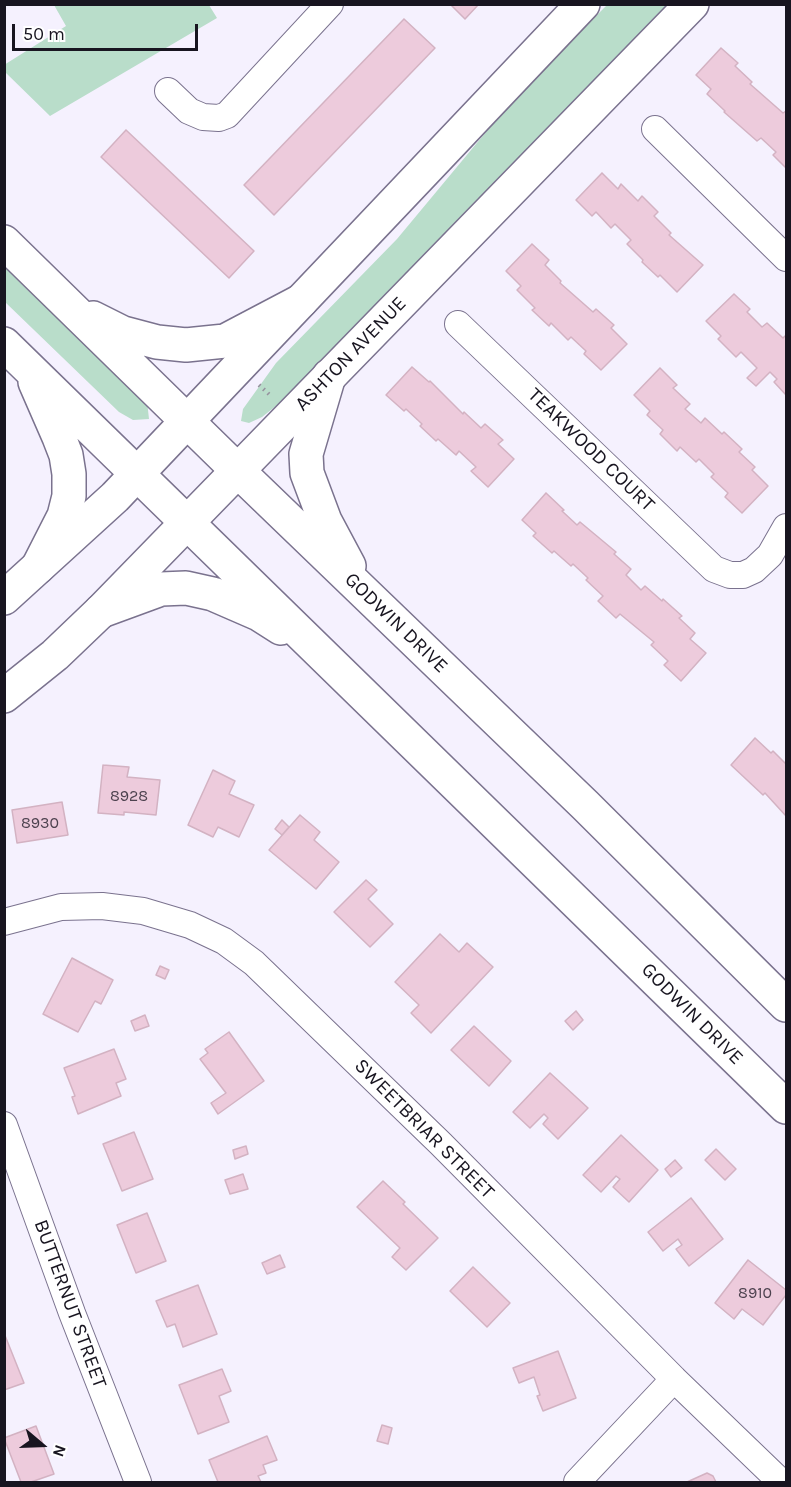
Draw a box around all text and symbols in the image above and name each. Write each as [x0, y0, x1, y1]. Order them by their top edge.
scale bar [15, 12, 201, 50]
text: 50 m [23, 23, 65, 45]
street label: ASHTON AVENUE [290, 292, 412, 416]
street label: TEAKWOOD COURT [523, 383, 659, 517]
street label: GODWIN DRIVE [339, 568, 453, 678]
house number: 8928 [110, 786, 148, 806]
house number: 8930 [21, 813, 59, 833]
street label: GODWIN DRIVE [636, 958, 748, 1070]
street label: SWEETBRIAR STREET [349, 1054, 499, 1204]
street label: BUTTERNUT STREET [28, 1217, 112, 1391]
house number: 8910 [738, 1283, 772, 1303]
north arrow [12, 1415, 72, 1475]
text: N [49, 1442, 70, 1460]

